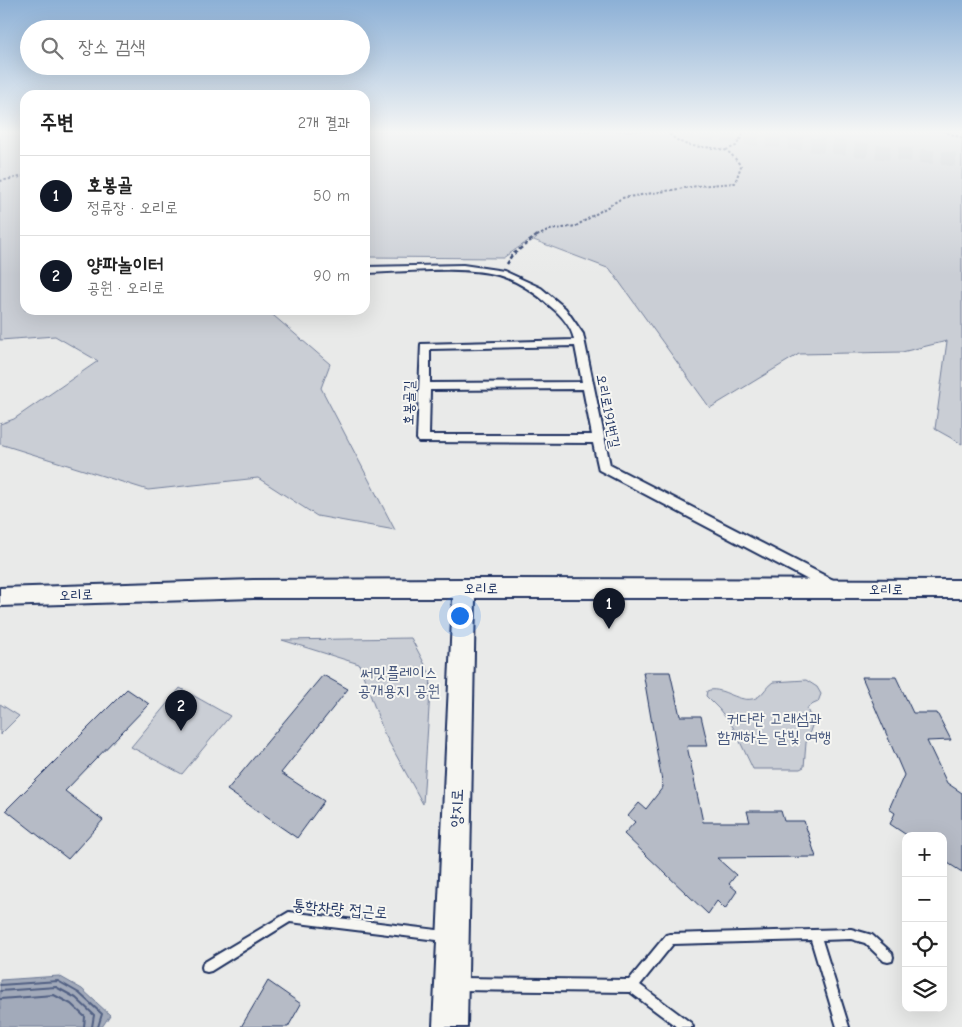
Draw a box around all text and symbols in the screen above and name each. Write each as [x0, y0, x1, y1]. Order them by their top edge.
search box [20, 20, 370, 75]
icon: search [38, 34, 66, 62]
text: 장소 검색 [78, 36, 146, 58]
text: 주변 [40, 110, 74, 134]
text: 2개 결과 [298, 114, 350, 132]
text: 호봉골 [87, 174, 133, 196]
text: 1 [53, 187, 59, 205]
text: 50 m [313, 187, 350, 205]
text: 정류장 · 오리로 [87, 199, 178, 217]
text: 양파놀이터 [87, 254, 163, 276]
text: 2 [52, 267, 60, 285]
text: 90 m [313, 267, 350, 285]
text: 공원 · 오리로 [87, 279, 165, 297]
street label: 오리로191번길 [593, 373, 624, 450]
street label: 호봉골길 [400, 380, 418, 426]
street label: 오리로 [464, 580, 498, 597]
street label: 오리로 [869, 581, 903, 598]
street label: 오리로 [59, 586, 93, 604]
pin: 1 [593, 588, 625, 629]
your location [447, 603, 473, 629]
park label: 써밋플레이스 공개용지 공원 [358, 664, 440, 700]
pin: 2 [165, 690, 197, 731]
park label: 커다란 고래섬과 함께하는 달빛 여행 [717, 710, 831, 746]
street label: 양지로 [447, 788, 467, 828]
map controls [902, 832, 947, 1012]
button: + [902, 832, 947, 877]
button: − [902, 877, 947, 922]
street label: 통학차량 접근로 [292, 896, 388, 922]
button: locate [902, 922, 947, 967]
button: layers [902, 967, 947, 1012]

